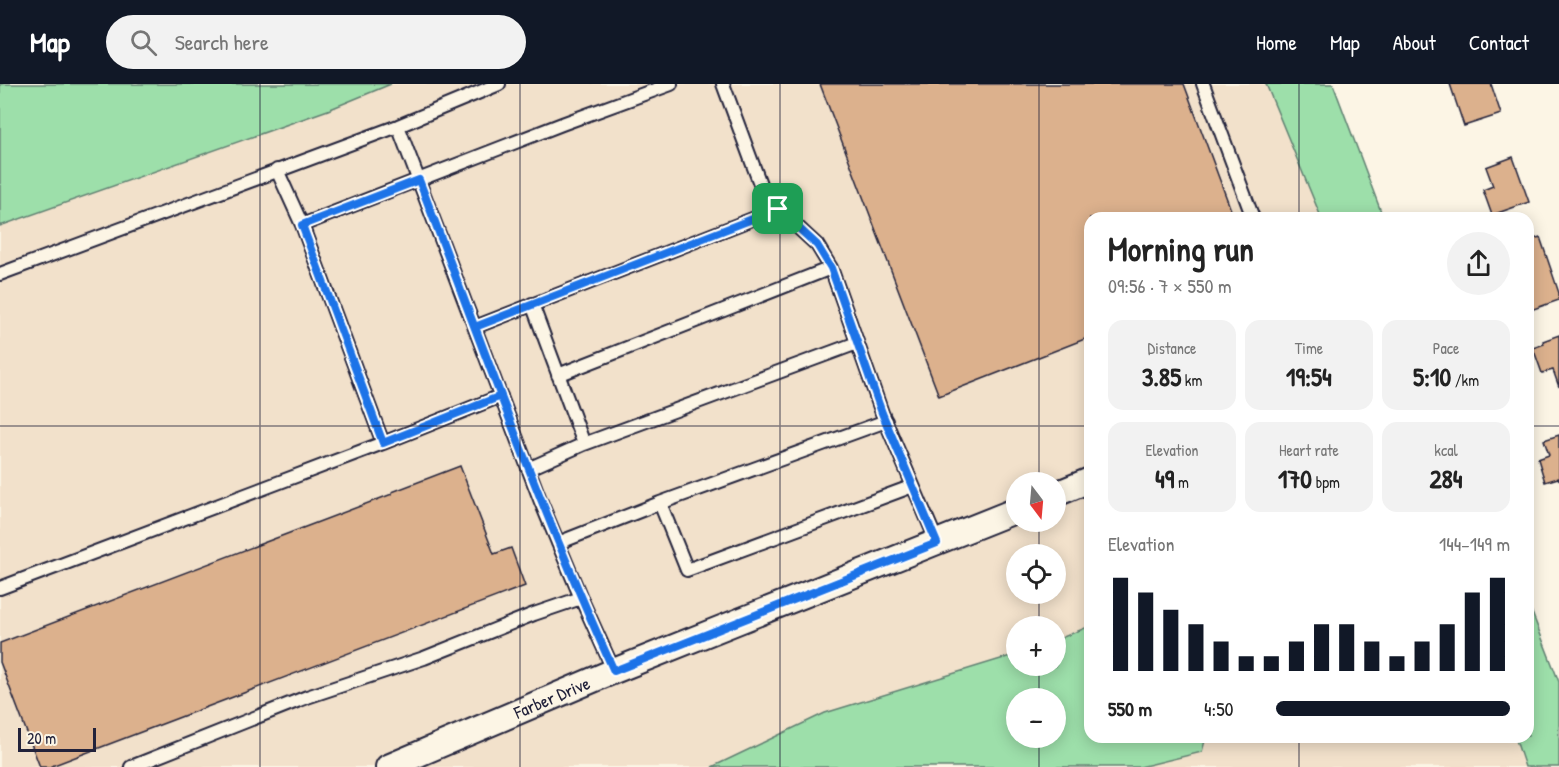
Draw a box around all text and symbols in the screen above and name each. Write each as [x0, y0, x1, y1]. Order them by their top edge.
search box [106, 15, 526, 69]
text: Map [30, 23, 70, 61]
icon: search [127, 26, 160, 59]
text: Search here [175, 27, 269, 57]
text: Home [1256, 28, 1297, 57]
text: Map [1330, 28, 1360, 57]
text: About [1393, 28, 1436, 57]
text: Contact [1469, 28, 1529, 57]
pin [752, 183, 803, 234]
icon: arrive [761, 192, 794, 225]
text: Morning run [1108, 227, 1254, 271]
button: share [1447, 232, 1510, 295]
text: 09:56 · 7 × 550 m [1108, 272, 1232, 299]
text: Distance [1148, 337, 1196, 359]
text: Time [1295, 337, 1323, 359]
text: Pace [1433, 337, 1459, 359]
text: 3.85 [1142, 359, 1181, 394]
text: 19:54 [1286, 359, 1332, 394]
text: 5:10 [1413, 359, 1451, 394]
text: km [1181, 369, 1202, 391]
text: /km [1451, 369, 1479, 391]
text: Elevation [1145, 439, 1199, 461]
text: Heart rate [1279, 439, 1339, 461]
text: kcal [1434, 439, 1458, 461]
text: 49 [1155, 461, 1174, 496]
text: 170 [1278, 461, 1312, 496]
text: 284 [1429, 461, 1463, 496]
text: m [1174, 471, 1189, 493]
text: bpm [1312, 471, 1340, 493]
north arrow [1006, 472, 1066, 532]
map controls [1006, 472, 1066, 748]
text: Elevation [1108, 530, 1174, 557]
text: 144–149 m [1439, 530, 1510, 557]
button: locate [1006, 544, 1066, 604]
button: + [1006, 616, 1066, 676]
street label: Farber Drive [509, 670, 594, 725]
button: − [1006, 688, 1066, 748]
text: 550 m [1108, 695, 1152, 722]
text: 4:50 [1204, 695, 1234, 722]
scale bar [18, 725, 96, 752]
text: 20 m [27, 727, 56, 749]

